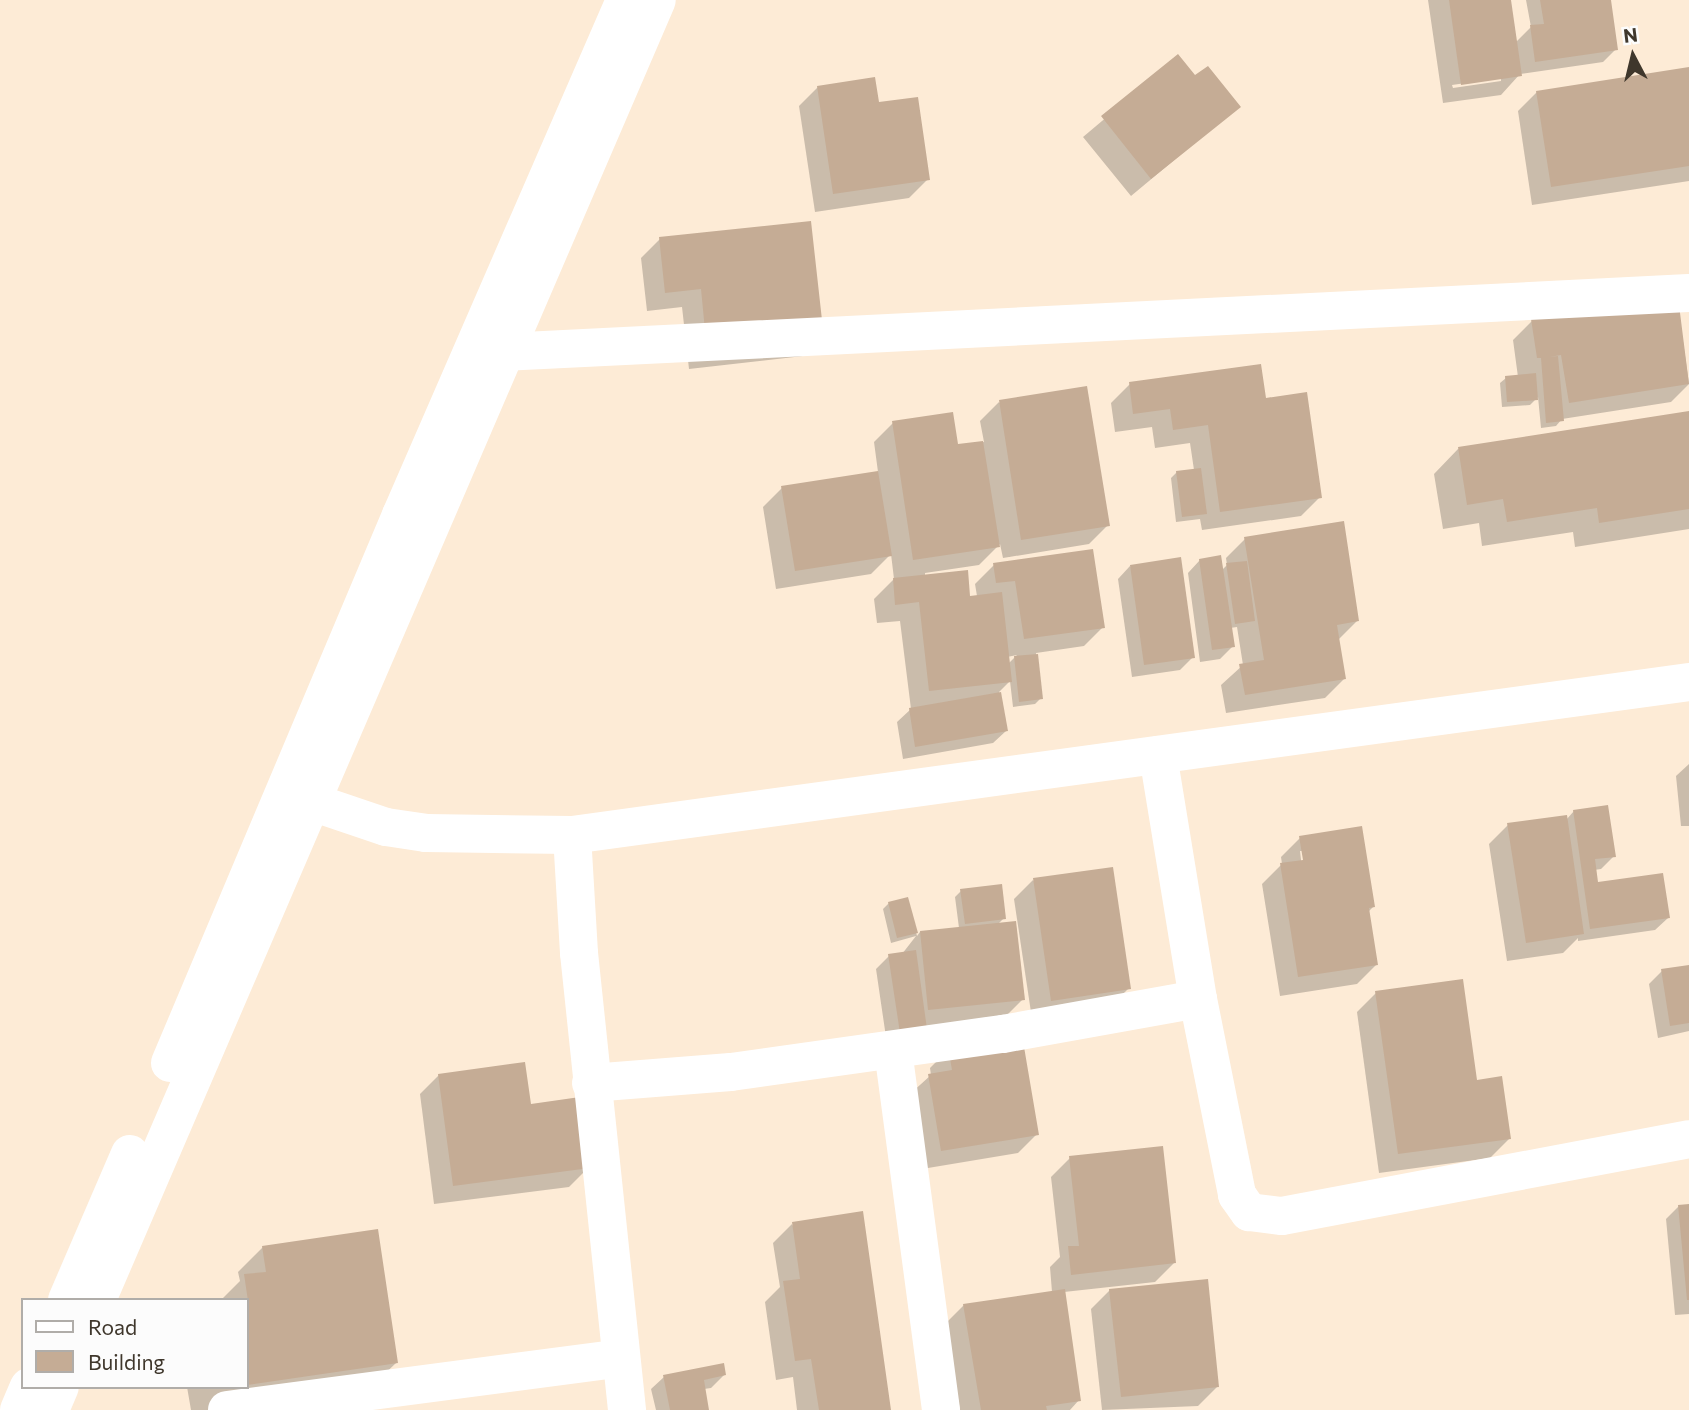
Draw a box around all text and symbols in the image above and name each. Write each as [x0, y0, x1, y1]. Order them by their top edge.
north arrow [1598, 21, 1668, 91]
text: N [1622, 22, 1639, 47]
legend [21, 1298, 248, 1389]
text: Road [88, 1314, 137, 1339]
text: Building [88, 1349, 165, 1374]

